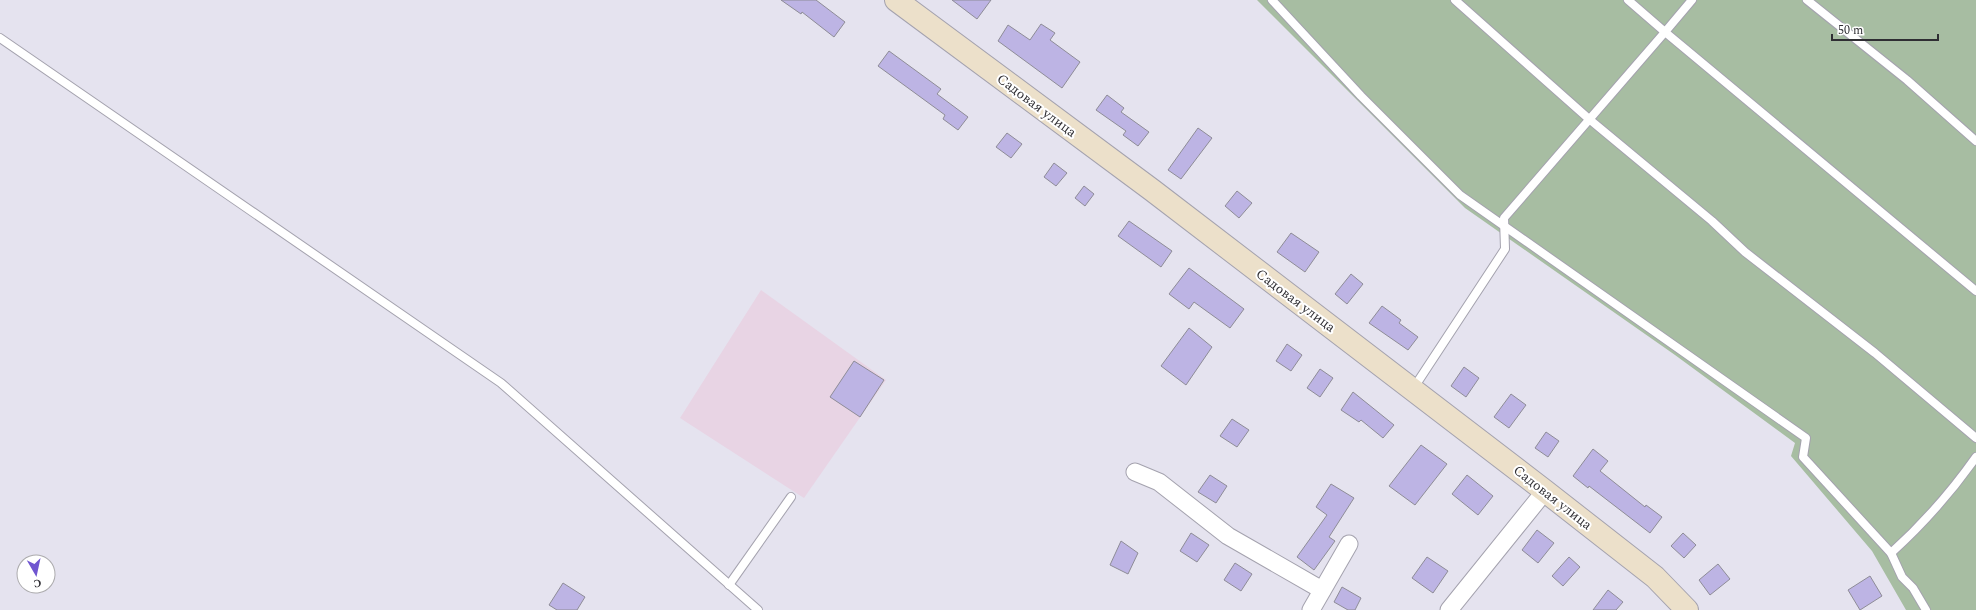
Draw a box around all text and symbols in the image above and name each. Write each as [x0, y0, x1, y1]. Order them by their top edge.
scale bar [1832, 16, 1938, 42]
text: 50 m [1838, 21, 1863, 40]
street label: Садовая улица [992, 68, 1081, 142]
street label: Садовая улица [1251, 263, 1340, 337]
street label: Садовая улица [1509, 460, 1597, 535]
north arrow [16, 554, 56, 594]
text: С [32, 574, 43, 592]

